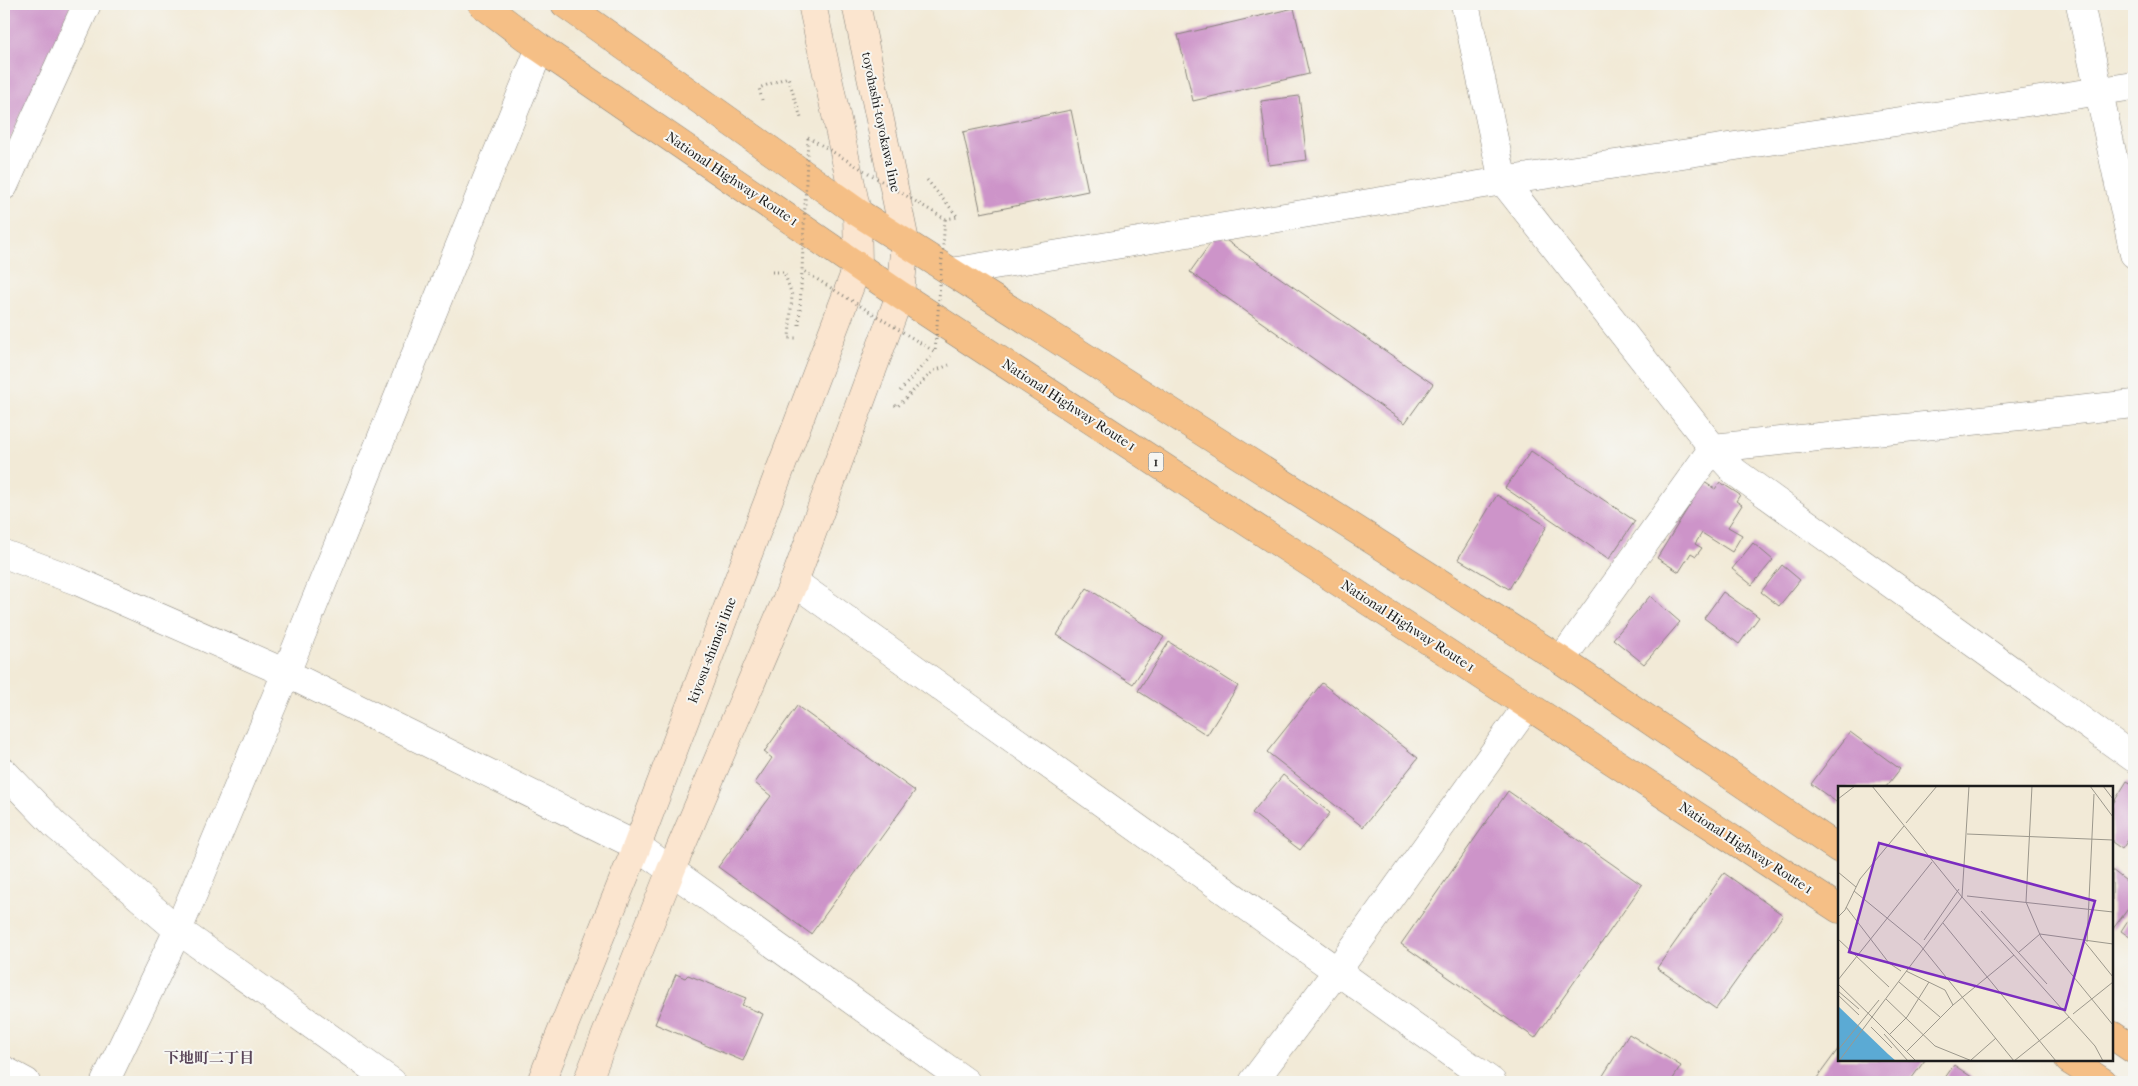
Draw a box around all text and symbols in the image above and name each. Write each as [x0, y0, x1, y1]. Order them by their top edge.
street label: toyohashi-toyokawa line [858, 50, 904, 194]
street label: National Highway Route 1 [662, 128, 802, 230]
street label: National Highway Route 1 [999, 355, 1139, 455]
road number: 1 [1148, 452, 1164, 472]
street label: National Highway Route 1 [1338, 576, 1478, 676]
street label: kiyosu-shimoji line [684, 595, 740, 705]
inset map [1838, 786, 2113, 1061]
street label: National Highway Route 1 [1676, 798, 1816, 898]
district label: 下地町二丁目 [164, 1049, 254, 1067]

